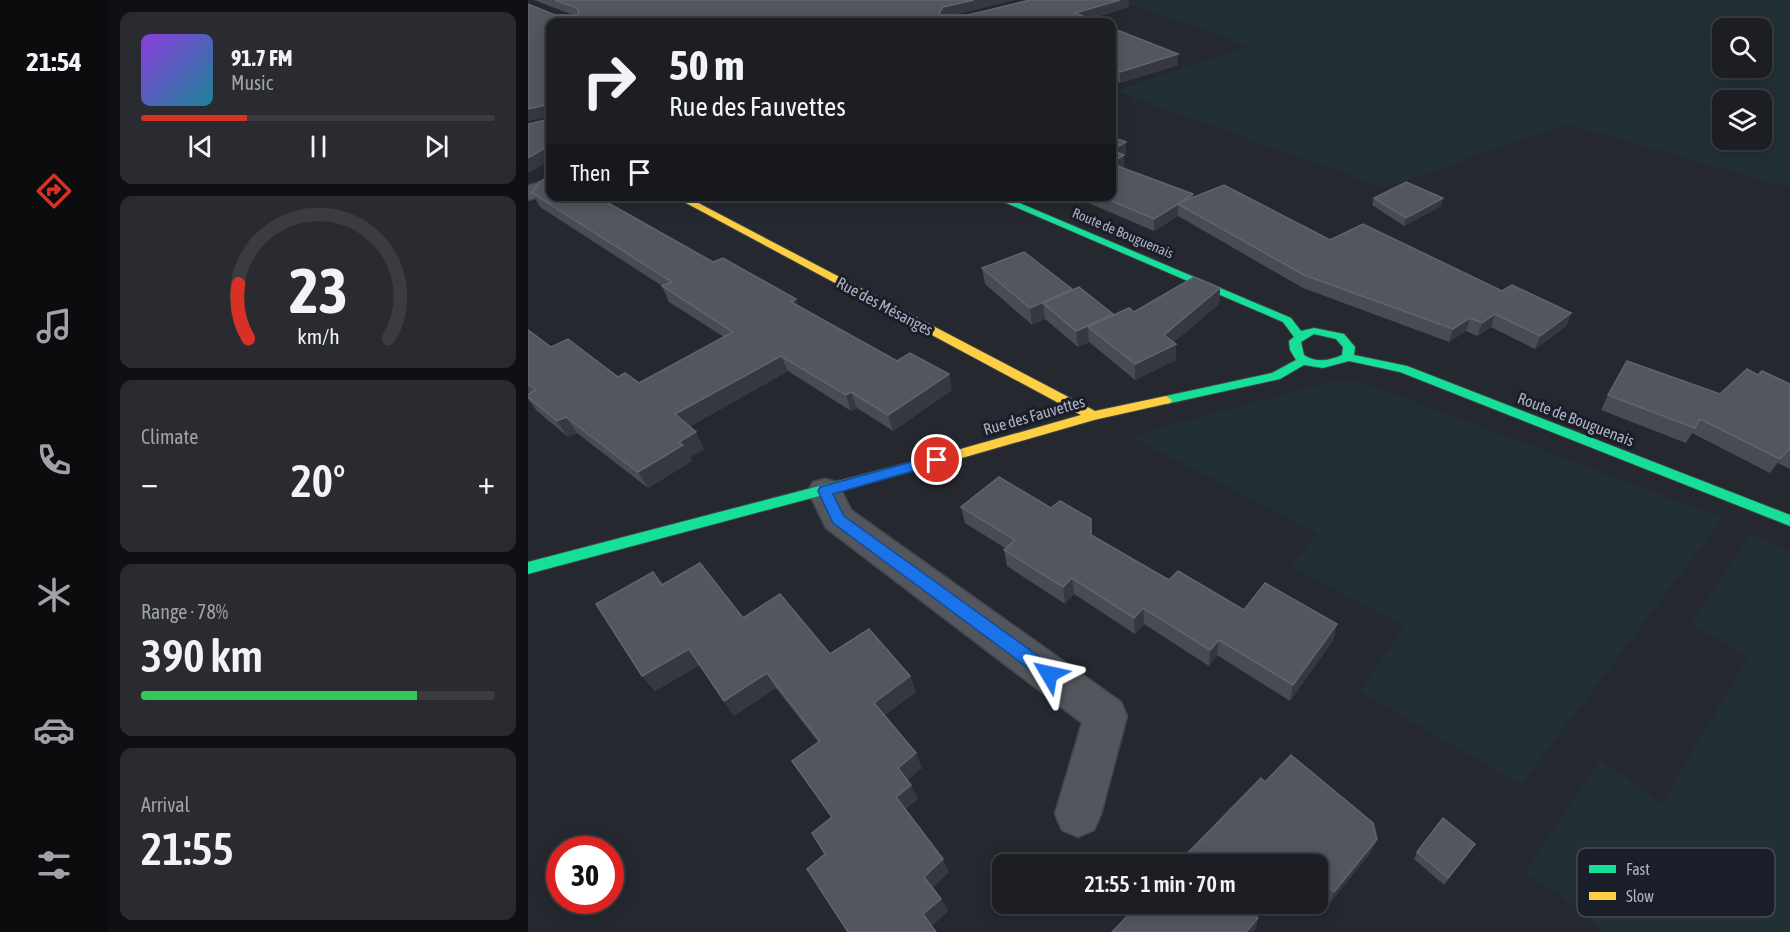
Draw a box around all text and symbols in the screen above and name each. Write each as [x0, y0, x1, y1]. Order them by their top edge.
map controls [1712, 18, 1772, 150]
button: search [1712, 18, 1772, 78]
text: 50 m [669, 41, 744, 89]
icon: right [570, 42, 648, 120]
text: 91.7 FM [231, 45, 293, 71]
text: 21:54 [26, 46, 82, 77]
text: Music [231, 71, 273, 94]
button: layers [1712, 90, 1772, 150]
text: Rue des Fauvettes [669, 91, 846, 122]
icon: previous [184, 130, 217, 163]
icon: pause [302, 130, 335, 163]
icon: next [420, 130, 453, 163]
icon: arrive [623, 156, 656, 189]
text: Then [570, 160, 611, 186]
icon: directions [33, 170, 75, 212]
street label: Route de Bouguenais [1070, 205, 1176, 261]
text: 23 [289, 255, 347, 326]
street label: Rue des Mésanges [833, 273, 936, 340]
icon: music [33, 305, 75, 347]
text: km/h [297, 324, 339, 349]
street label: Route de Bouguenais [1515, 388, 1637, 451]
street label: Rue des Fauvettes [981, 392, 1087, 438]
text: Climate [141, 425, 198, 448]
pin [911, 434, 962, 485]
icon: phone [33, 439, 75, 481]
icon: arrive [920, 443, 953, 476]
text: 20° [291, 455, 345, 507]
text: − [141, 463, 158, 501]
text: + [478, 463, 495, 501]
icon: climate [33, 574, 75, 616]
text: Range · 78% [141, 600, 228, 623]
text: 390 km [141, 630, 263, 682]
position arrow [1017, 642, 1081, 706]
icon: car [33, 709, 75, 751]
text: Arrival [141, 793, 190, 816]
text: 21:55 [141, 823, 234, 875]
speed limit sign: 30 [546, 836, 624, 914]
icon: filters [33, 844, 75, 886]
legend [1577, 848, 1775, 917]
text: Fast [1626, 860, 1650, 878]
text: 21:55 · 1 min · 70 m [1084, 871, 1236, 897]
text: Slow [1626, 887, 1654, 905]

